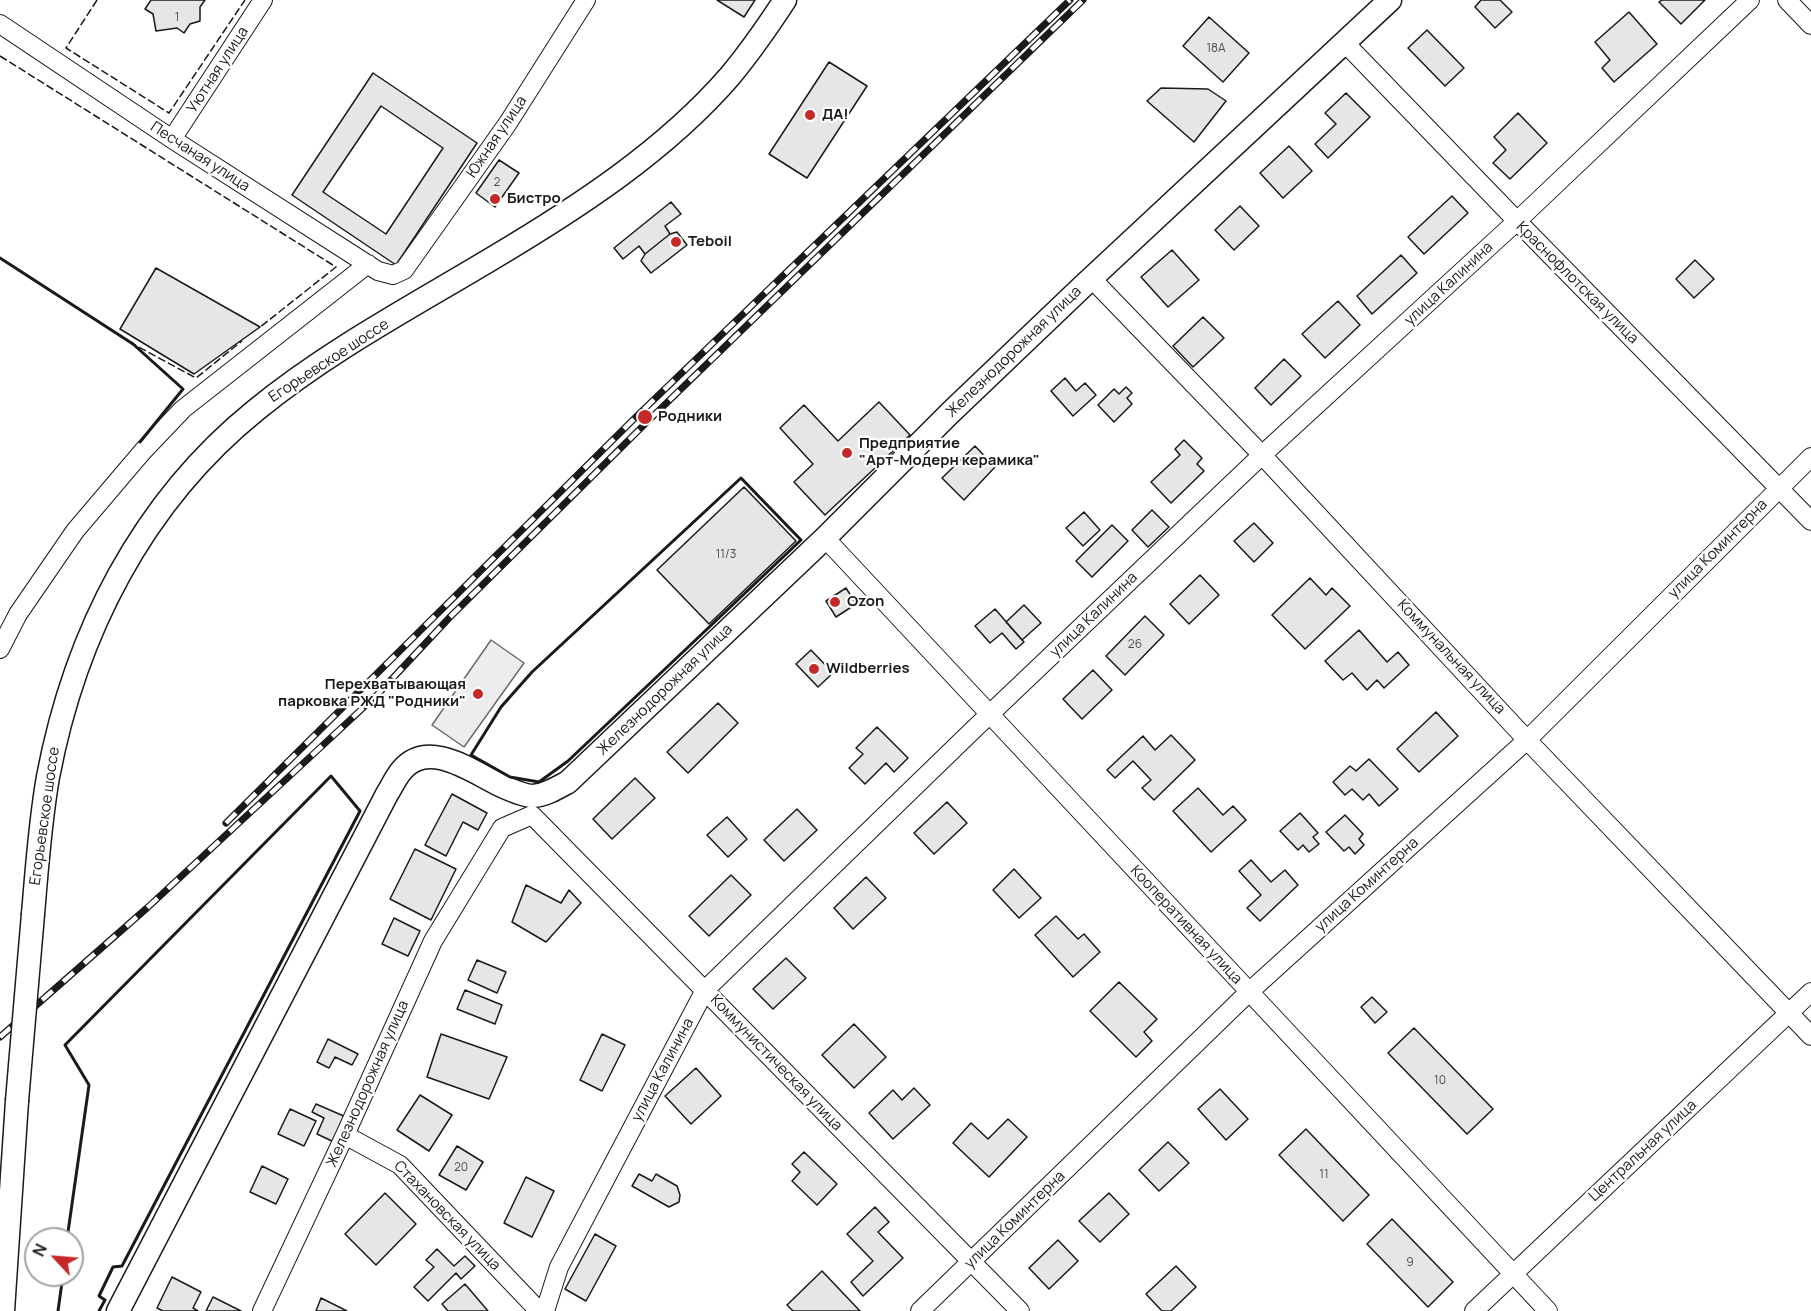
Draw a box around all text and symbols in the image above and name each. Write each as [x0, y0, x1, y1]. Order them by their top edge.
house number: 1 [175, 11, 179, 25]
street label: Уютная улица [183, 23, 253, 117]
house number: 18А [1206, 42, 1226, 56]
street label: Южная улица [463, 93, 531, 181]
place label: ДА! [822, 106, 849, 124]
marker: ДА! [803, 108, 817, 122]
street label: Песчаная улица [147, 118, 253, 196]
house number: 2 [494, 176, 500, 190]
place label: Бистро [507, 190, 561, 208]
marker: Бистро [488, 192, 502, 206]
street label: Краснофлотская улица [1512, 218, 1642, 348]
place label: Teboil [688, 233, 732, 251]
marker: Teboil [669, 235, 683, 249]
street label: улица Калинина [1401, 238, 1497, 330]
street label: Железнодорожная улица [943, 283, 1085, 421]
street label: Егорьевское шоссе [266, 315, 392, 407]
marker: Родники [636, 408, 654, 426]
place label: Родники [658, 408, 722, 426]
place label: Предприятие "Арт-Модерн керамика" [859, 435, 1040, 470]
marker: Предприятие "Арт-Модерн керамика" [840, 446, 854, 460]
street label: улица Коминтерна [1665, 496, 1771, 602]
house number: 11/3 [716, 548, 736, 562]
street label: улица Калинина [1047, 569, 1141, 661]
place label: Ozon [847, 593, 884, 611]
marker: Ozon [828, 595, 842, 609]
street label: Коммунальная улица [1393, 596, 1509, 718]
street label: Железнодорожная улица [594, 621, 736, 759]
house number: 26 [1128, 638, 1142, 652]
place label: Wildberries [826, 660, 910, 678]
marker: Wildberries [807, 662, 821, 676]
place label: Перехватывающая парковка РЖД "Родники" [278, 676, 466, 711]
marker: Перехватывающая парковка РЖД "Родники" [471, 687, 485, 701]
street label: Егорьевское шоссе [26, 746, 64, 886]
street label: улица Коминтерна [1312, 834, 1422, 936]
street label: Кооперативная улица [1126, 862, 1246, 988]
street label: Коммунистическая улица [706, 991, 846, 1135]
street label: Железнодорожная улица [323, 998, 413, 1170]
street label: улица Калинина [628, 1015, 698, 1125]
house number: 10 [1434, 1074, 1446, 1088]
street label: Центральная улица [1585, 1097, 1701, 1205]
street label: Стахановская улица [390, 1157, 504, 1275]
house number: 20 [454, 1161, 468, 1175]
street label: улица Коминтерна [961, 1167, 1069, 1273]
house number: 11 [1319, 1168, 1329, 1182]
north arrow [24, 1227, 84, 1287]
text: N [27, 1240, 52, 1260]
house number: 9 [1406, 1256, 1414, 1270]

